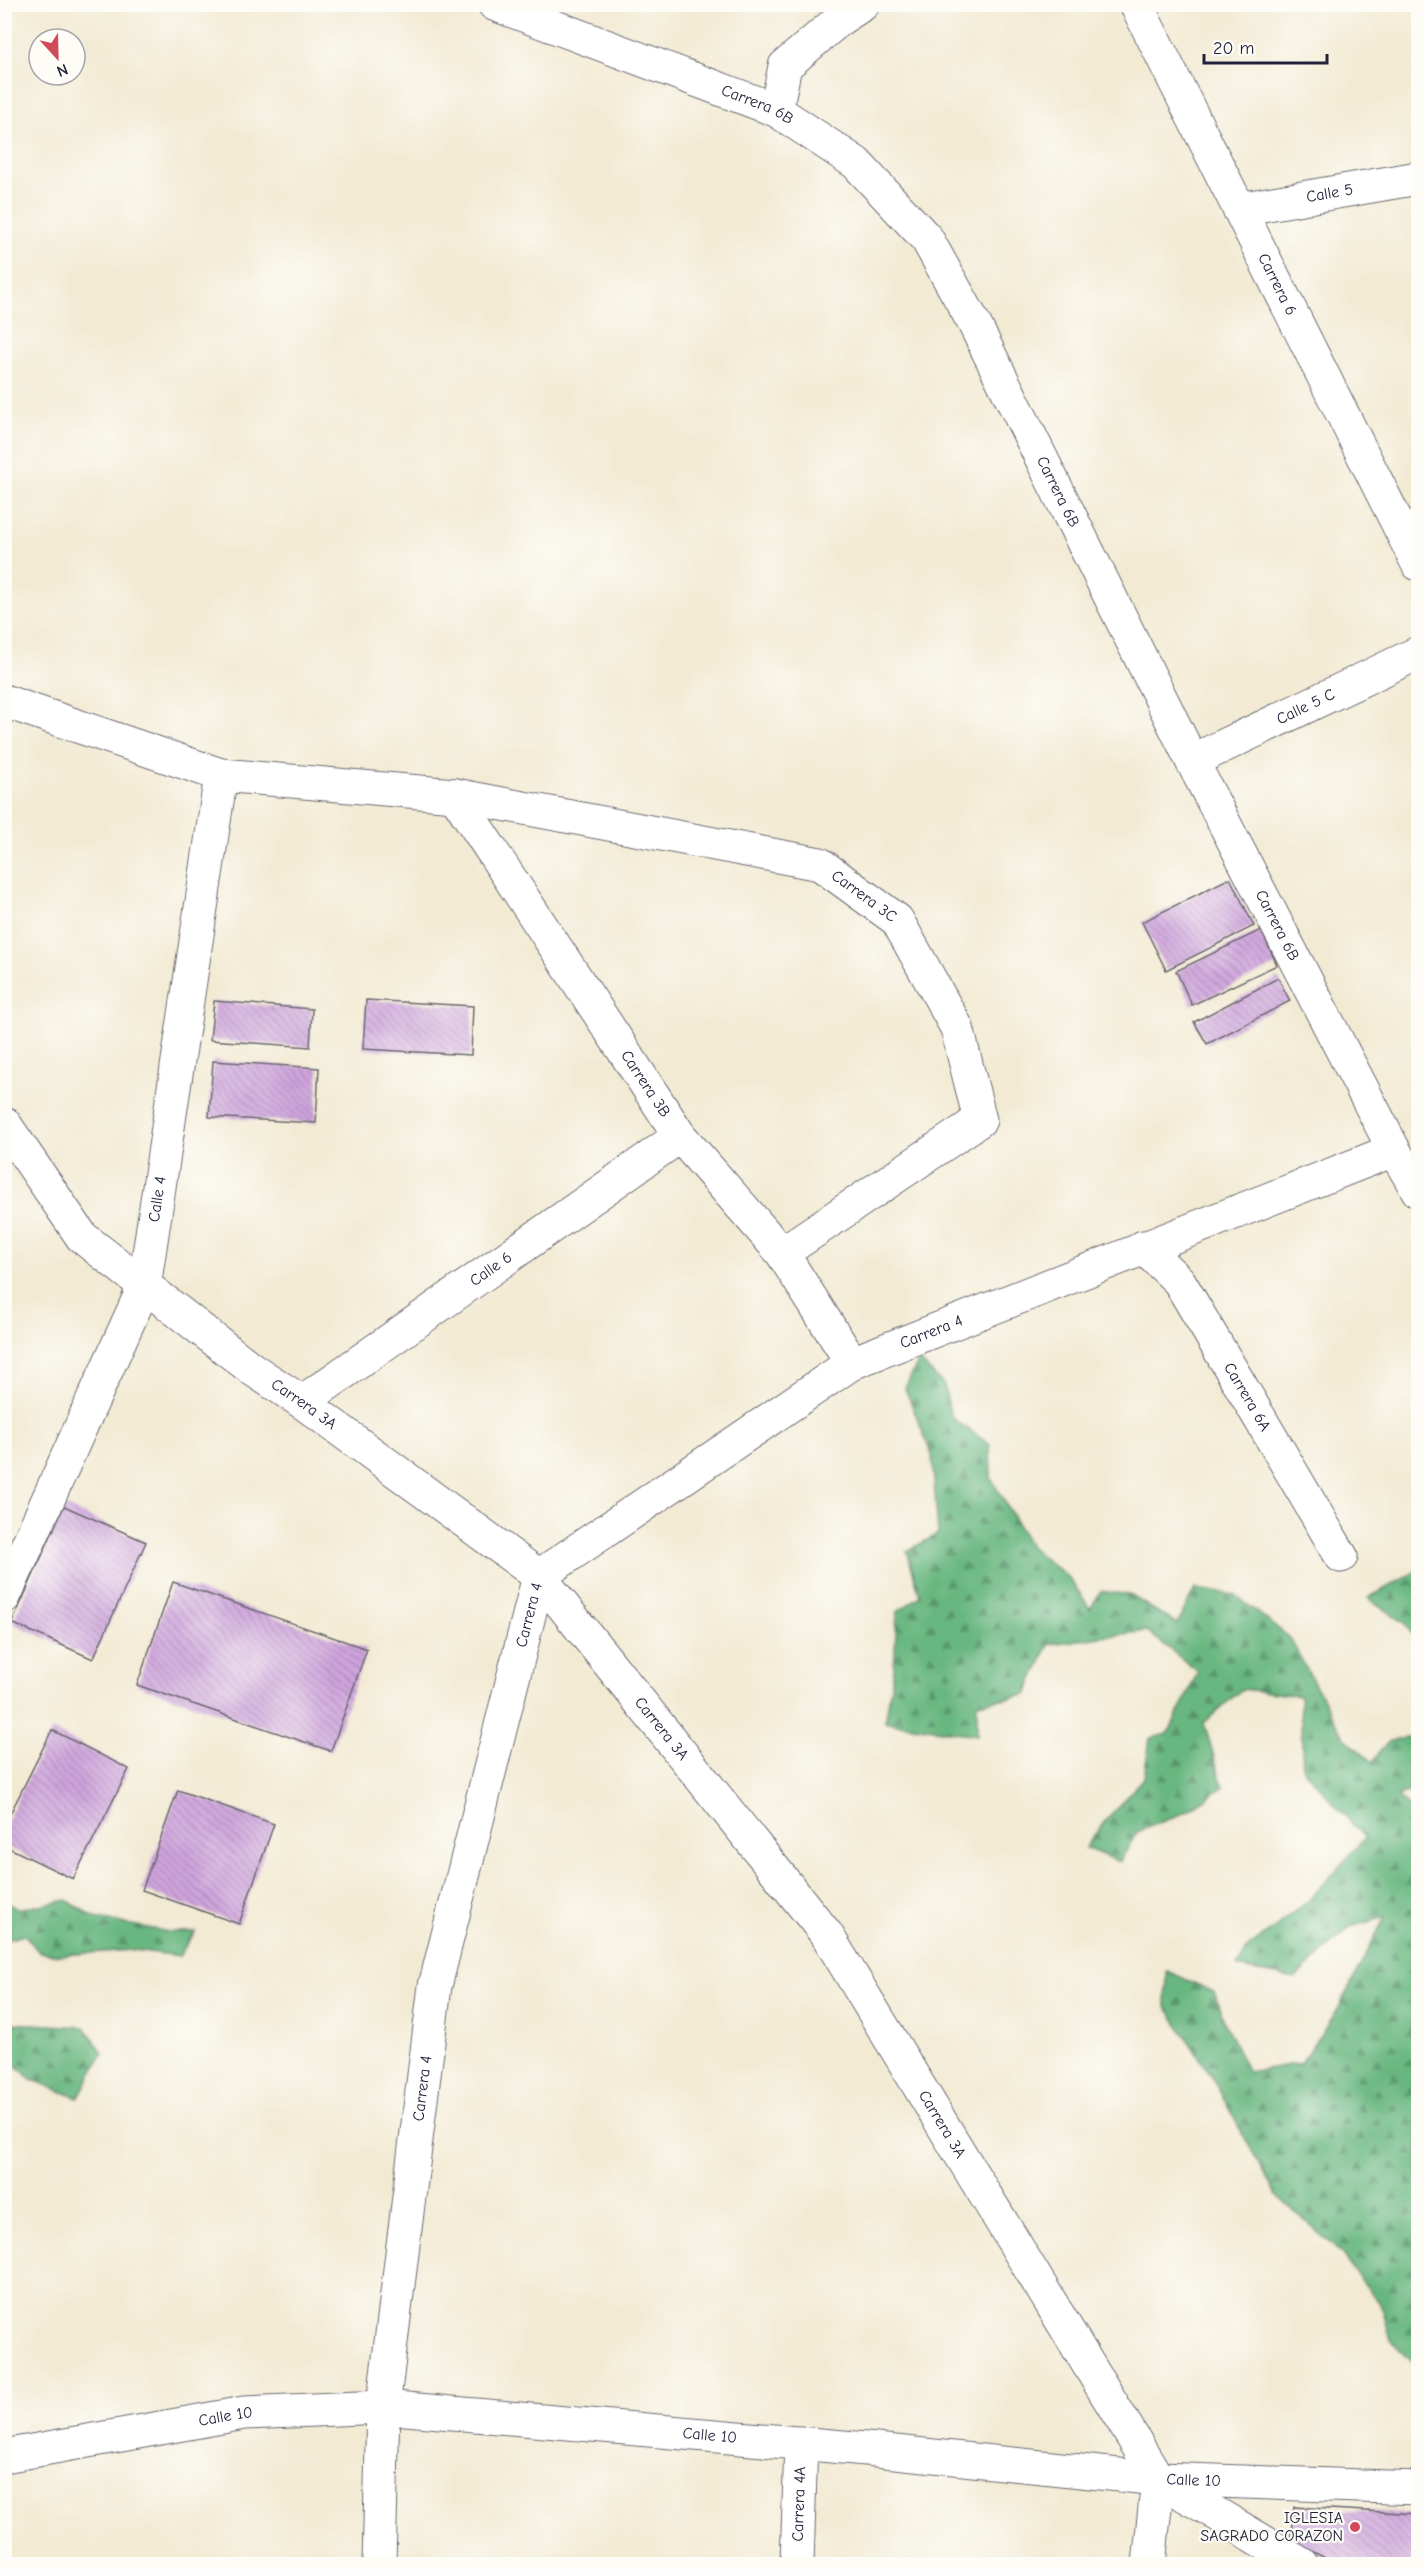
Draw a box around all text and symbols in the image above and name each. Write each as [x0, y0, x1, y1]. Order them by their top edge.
north arrow [27, 27, 87, 87]
scale bar [1204, 27, 1327, 65]
text: 20 m [1213, 38, 1254, 59]
text: N [54, 60, 70, 80]
street label: Carrera 6B [719, 81, 797, 128]
street label: Calle 5 [1305, 180, 1354, 206]
street label: Carrera 6 [1254, 251, 1300, 318]
street label: Carrera 6B [1033, 453, 1083, 530]
street label: Calle 5 C [1274, 685, 1338, 728]
street label: Carrera 3C [828, 866, 900, 926]
street label: Carrera 6B [1252, 887, 1303, 964]
street label: Carrera 3B [617, 1047, 674, 1121]
street label: Calle 4 [145, 1175, 170, 1223]
street label: Calle 6 [466, 1248, 515, 1290]
street label: Carrera 4 [897, 1311, 965, 1352]
street label: Carrera 6A [1220, 1359, 1274, 1434]
street label: Carrera 3A [268, 1375, 340, 1433]
street label: Carrera 4 [512, 1581, 546, 1649]
street label: Carrera 3A [631, 1694, 692, 1764]
street label: Carrera 4 [409, 2055, 435, 2122]
street label: Carrera 3A [915, 2087, 969, 2161]
street label: Calle 10 [197, 2404, 253, 2430]
street label: Calle 10 [682, 2424, 738, 2447]
street label: Carrera 4A [789, 2466, 809, 2542]
street label: Calle 10 [1166, 2470, 1221, 2490]
place label: IGLESIA SAGRADO CORAZON [1200, 2509, 1343, 2545]
marker: IGLESIA SAGRADO CORAZON [1348, 2520, 1362, 2534]

